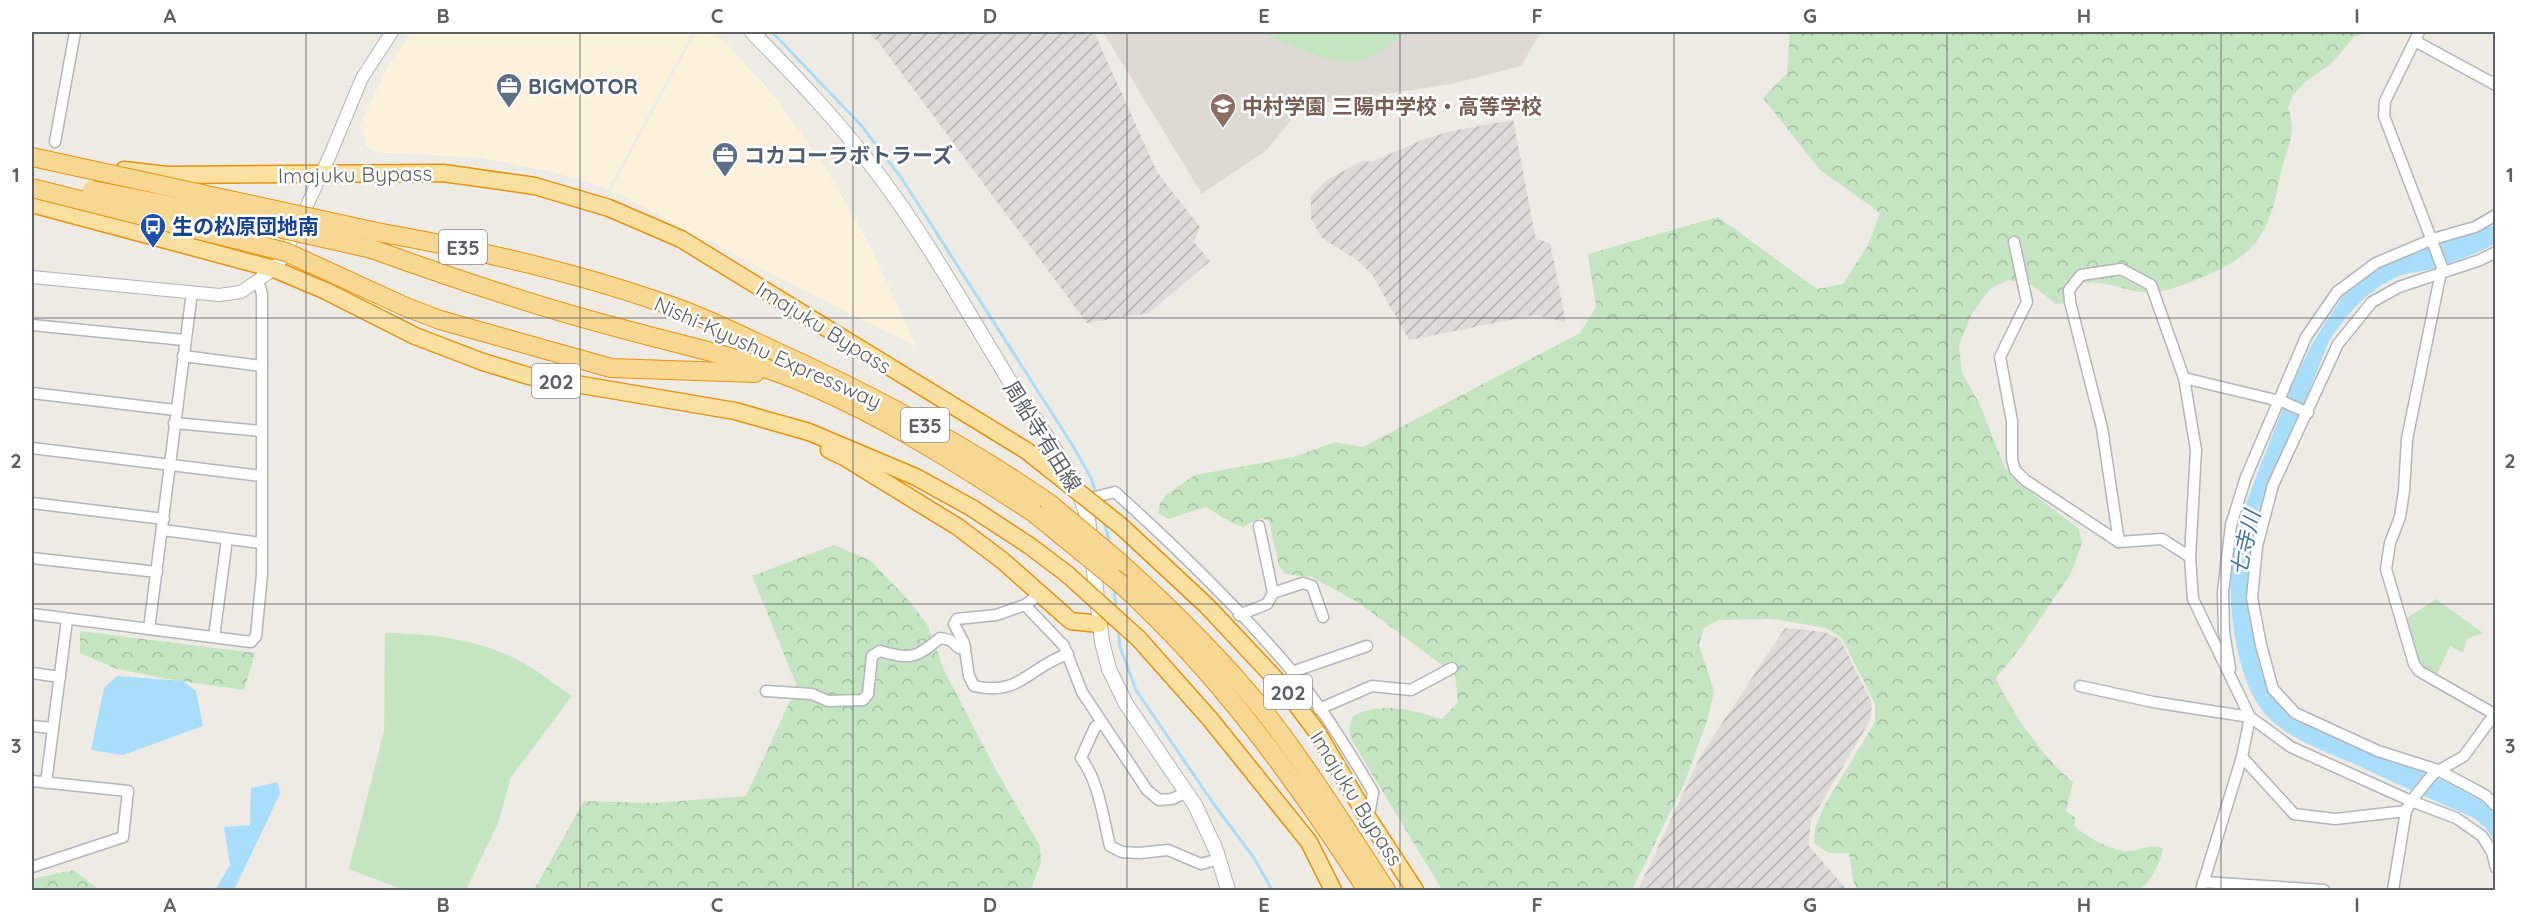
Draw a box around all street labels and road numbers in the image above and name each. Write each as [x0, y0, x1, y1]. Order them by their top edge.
street label: Imajuku Bypass [278, 160, 432, 188]
road number: E35 [439, 230, 487, 264]
street label: Imajuku Bypass [752, 275, 896, 379]
street label: Nishi-Kyushu Expressway [650, 290, 886, 414]
road number: 202 [532, 364, 580, 398]
street label: 周船寺有田線 [999, 376, 1087, 496]
road number: E35 [901, 408, 949, 442]
road number: 202 [1264, 675, 1312, 709]
street label: Imajuku Bypass [1305, 726, 1409, 870]

